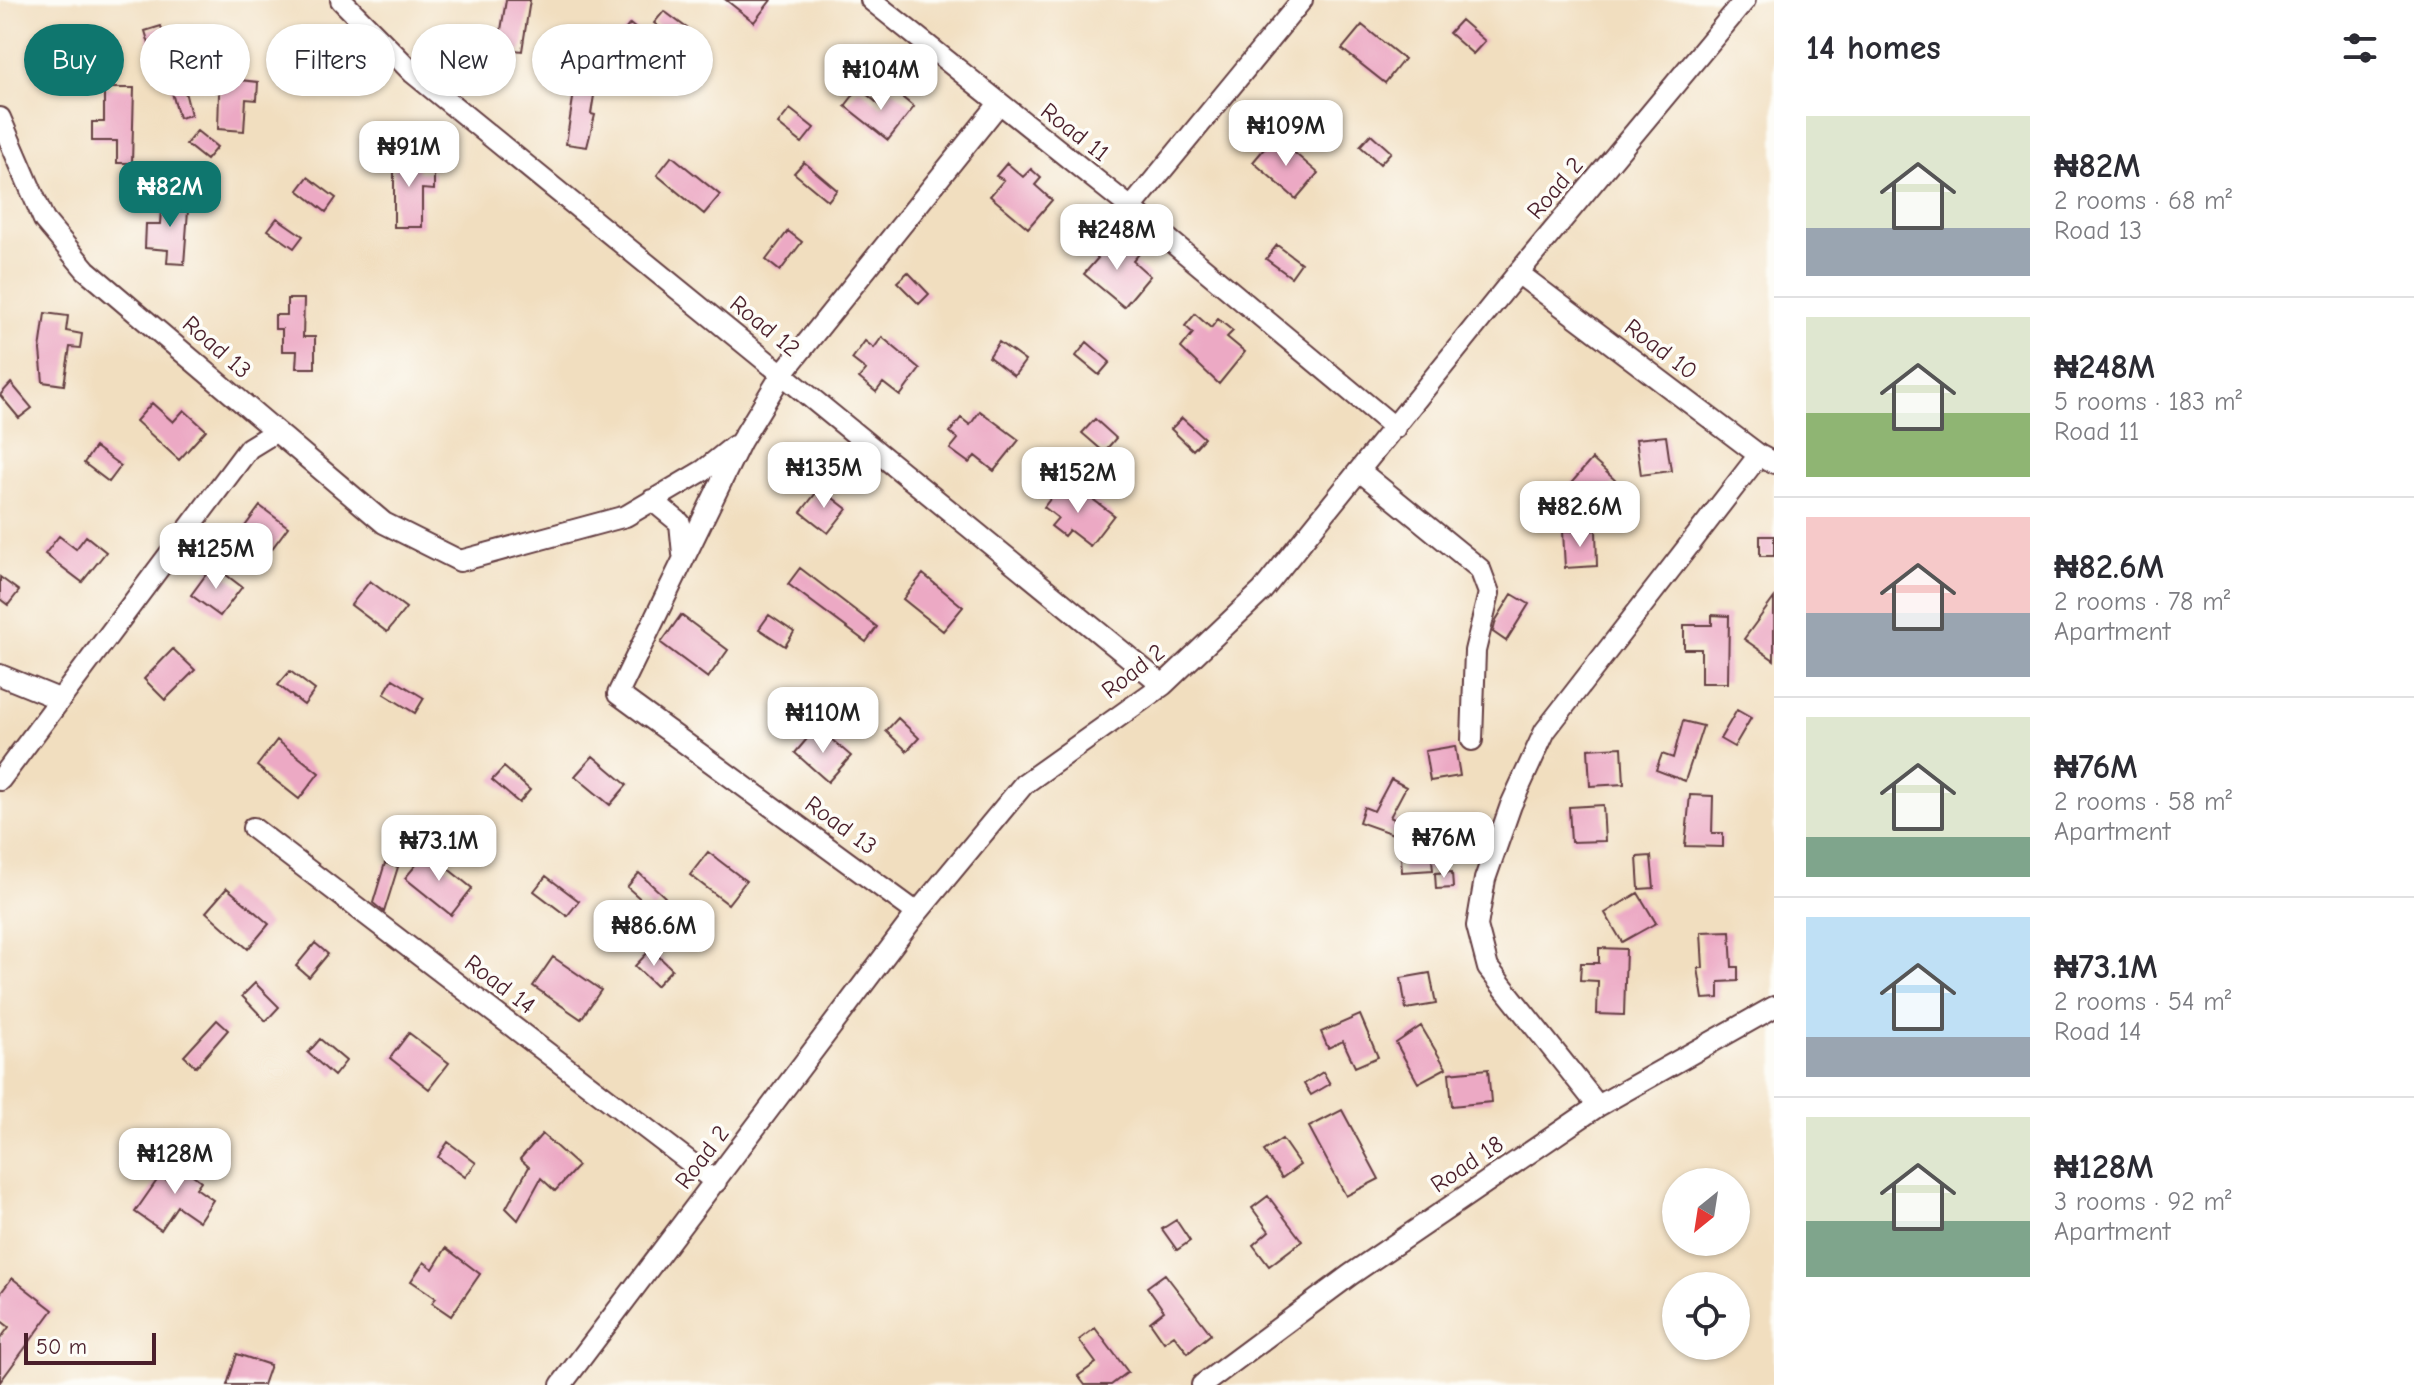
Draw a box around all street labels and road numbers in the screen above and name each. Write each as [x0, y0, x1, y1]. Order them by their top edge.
street label: Road 11 [1035, 97, 1115, 167]
street label: Road 2 [1521, 151, 1589, 225]
street label: Road 12 [724, 289, 806, 363]
street label: Road 13 [177, 310, 257, 384]
street label: Road 10 [1619, 313, 1703, 385]
street label: Road 2 [1096, 638, 1170, 704]
street label: Road 13 [800, 790, 882, 860]
street label: Road 14 [459, 948, 541, 1020]
street label: Road 2 [669, 1120, 735, 1194]
street label: Road 18 [1425, 1130, 1509, 1198]

